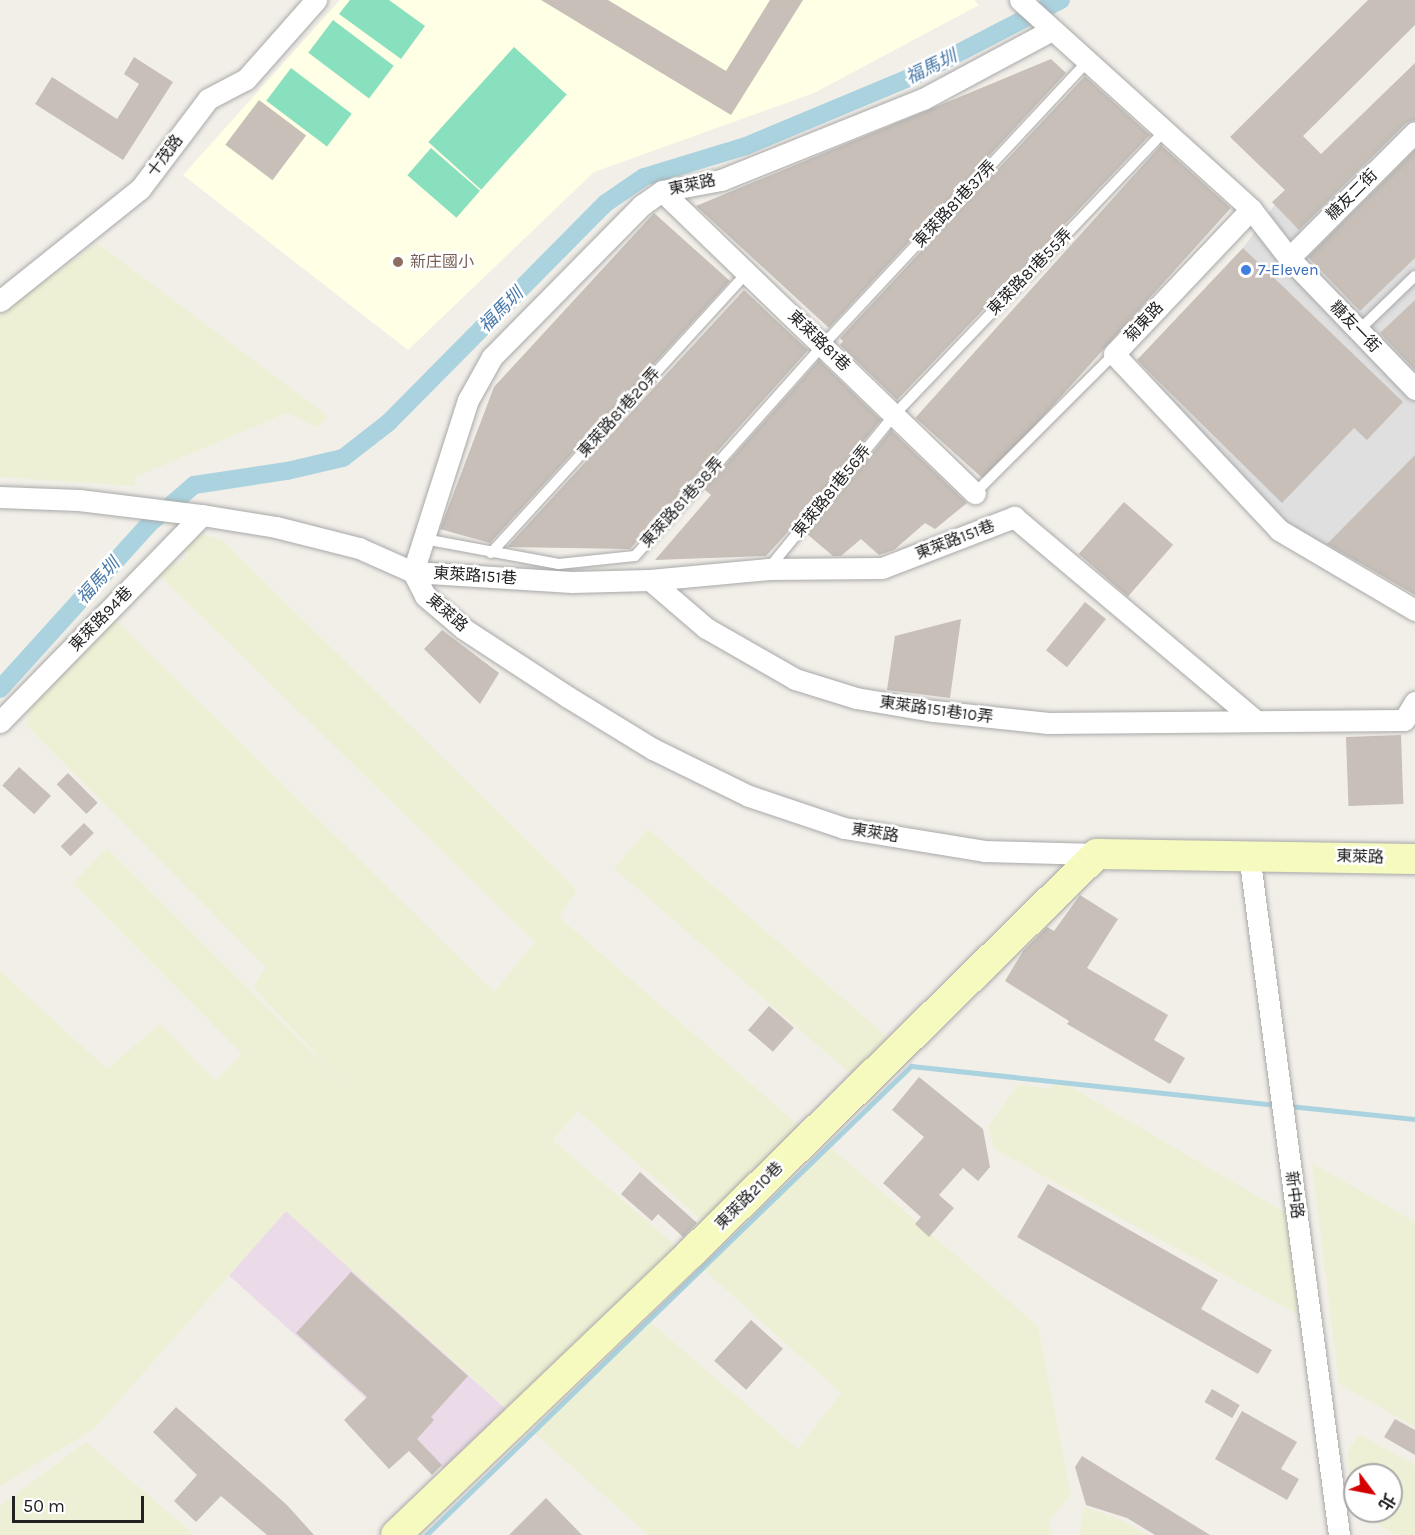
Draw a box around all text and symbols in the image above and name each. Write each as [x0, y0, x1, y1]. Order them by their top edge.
water label: 福馬圳 [902, 45, 960, 89]
street label: 十茂路 [143, 131, 187, 181]
street label: 東萊路81巷37弄 [910, 156, 1000, 252]
street label: 糖友二街 [1323, 166, 1381, 224]
street label: 東萊路 [667, 171, 717, 199]
street label: 東萊路81巷55弄 [984, 225, 1076, 319]
place label: 新庄國小 [410, 252, 474, 272]
marker: 新庄國小 [391, 255, 405, 269]
place label: 7-Eleven [1258, 260, 1319, 280]
marker: 7-Eleven [1239, 263, 1253, 277]
water label: 福馬圳 [474, 283, 528, 337]
street label: 糖友一街 [1326, 297, 1384, 357]
street label: 菊東路 [1121, 298, 1167, 346]
street label: 東萊路81巷 [784, 307, 854, 375]
street label: 東萊路81巷20弄 [574, 364, 664, 462]
street label: 東萊路81巷56弄 [789, 441, 875, 541]
street label: 東萊路81巷38弄 [637, 454, 727, 552]
street label: 東萊路151巷 [913, 516, 997, 564]
water label: 福馬圳 [72, 554, 124, 608]
street label: 東萊路151巷 [433, 564, 517, 588]
street label: 東萊路94巷 [66, 583, 136, 655]
street label: 東萊路 [423, 590, 471, 636]
street label: 東萊路151巷10弄 [878, 693, 994, 727]
street label: 東萊路 [850, 820, 900, 846]
street label: 東萊路 [1336, 847, 1384, 867]
street label: 東萊路210巷 [711, 1158, 787, 1234]
street label: 新中路 [1281, 1170, 1307, 1220]
north arrow [1343, 1463, 1403, 1523]
scale bar [15, 1484, 147, 1522]
text: 北 [1375, 1490, 1399, 1514]
text: 50 m [23, 1495, 65, 1517]

